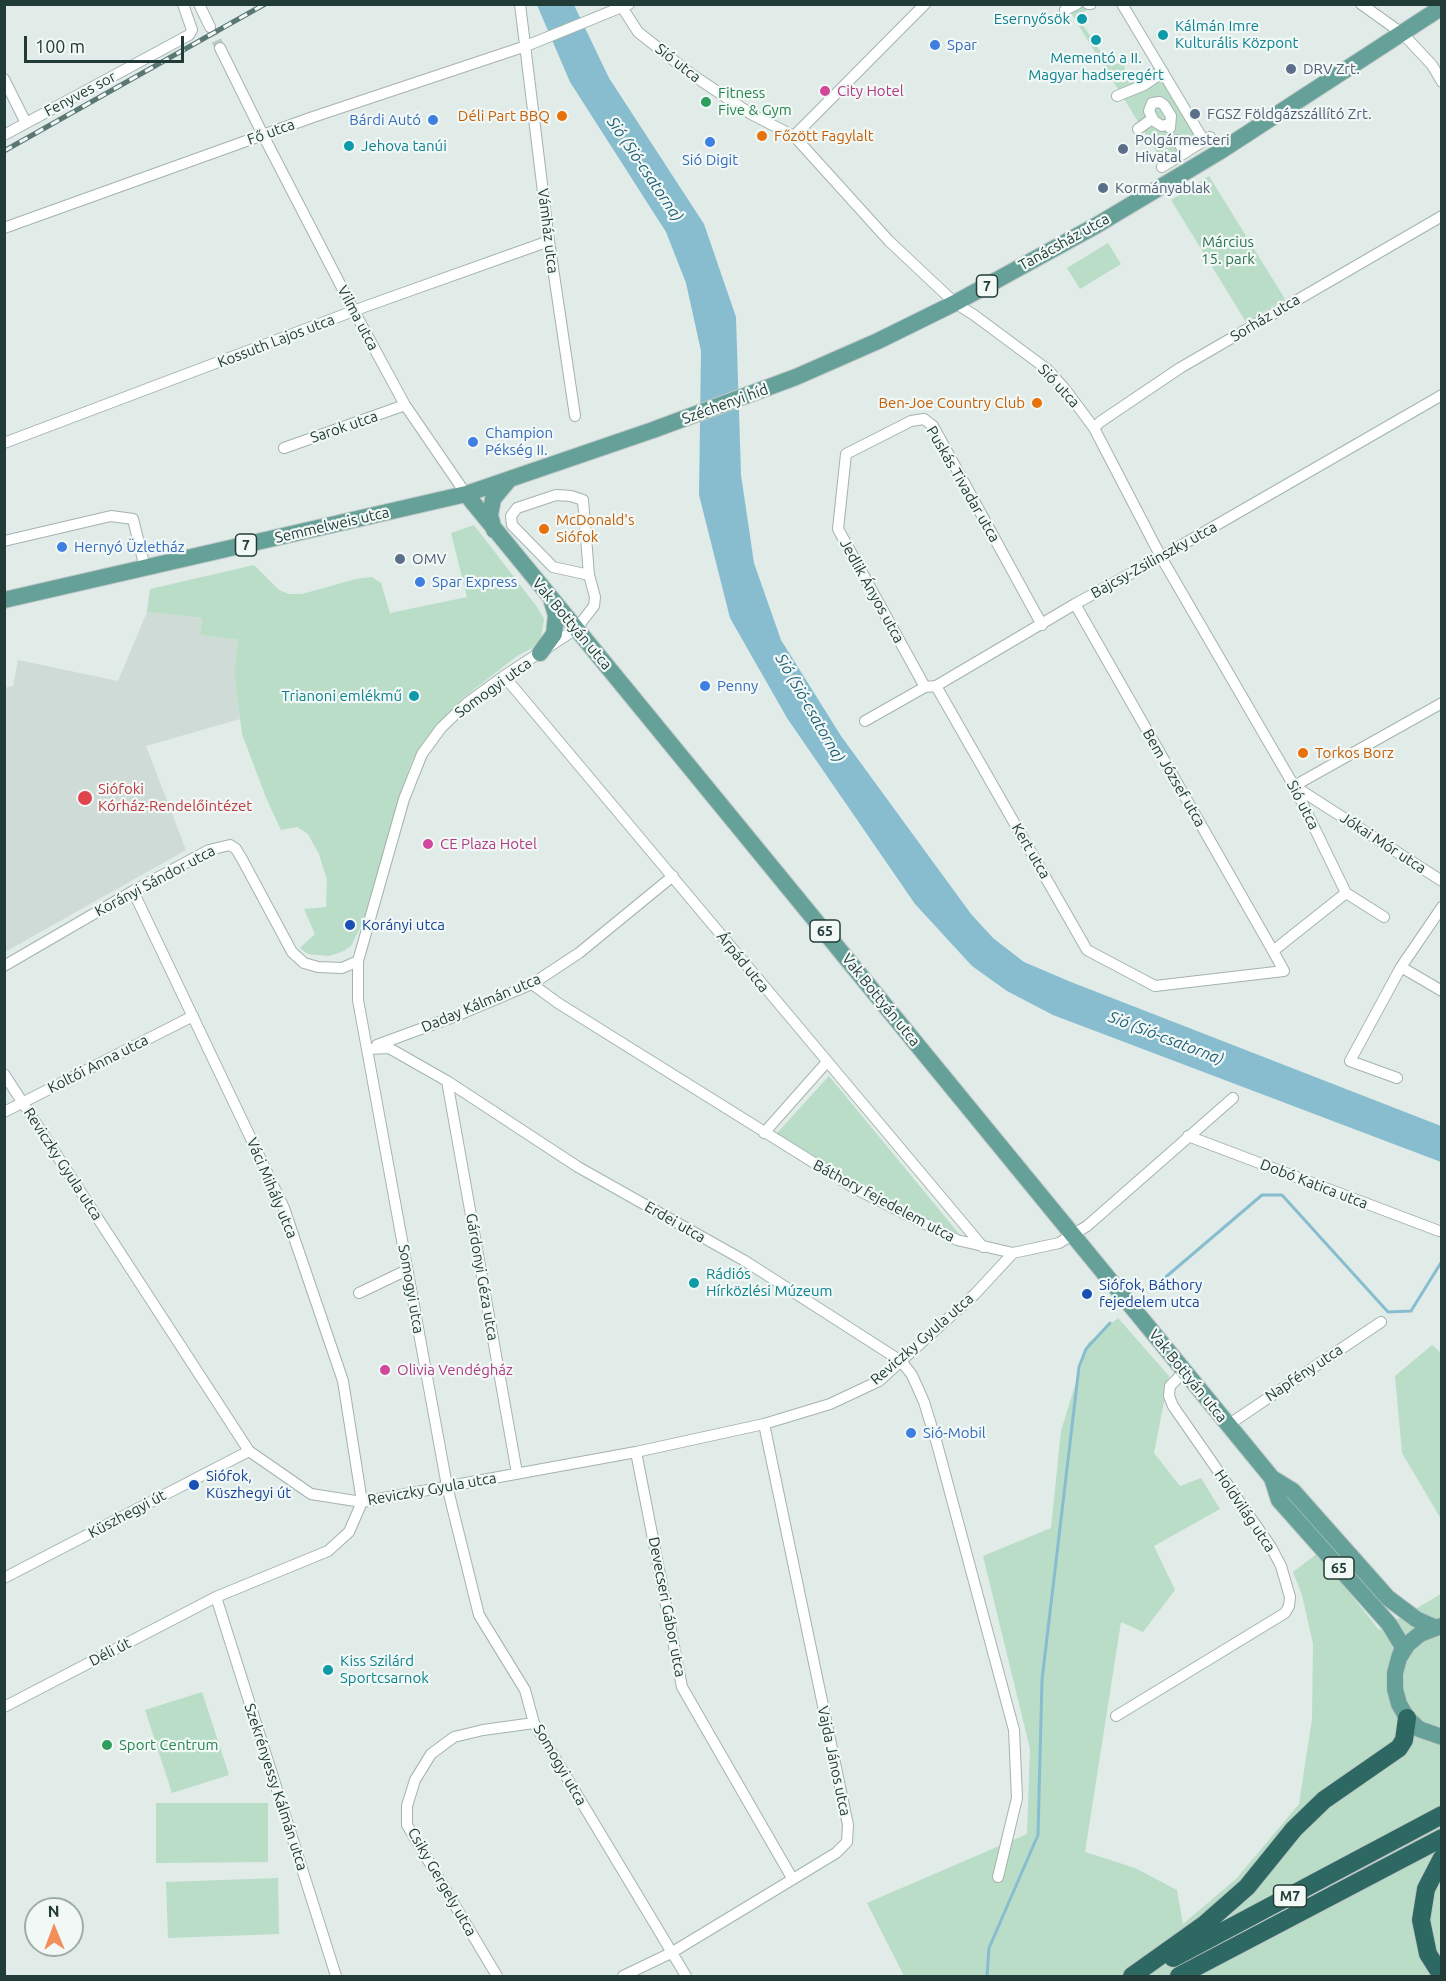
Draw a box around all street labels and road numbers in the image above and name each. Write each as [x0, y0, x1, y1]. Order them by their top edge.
street label: Sió utca [652, 40, 704, 86]
street label: Fenyves sor [41, 68, 119, 120]
street label: Fő utca [245, 115, 297, 149]
street label: Vámház utca [534, 187, 562, 275]
street label: Tanácsház utca [1016, 210, 1112, 274]
road number: 7 [976, 275, 998, 297]
street label: Vilma utca [333, 283, 383, 353]
street label: Sorház utca [1227, 290, 1303, 346]
street label: Kossuth Lajos utca [215, 310, 337, 372]
street label: Sió utca [1034, 361, 1084, 411]
street label: Széchenyi híd [679, 380, 771, 428]
street label: Sarok utca [308, 407, 380, 447]
street label: Puskás Tivadar utca [922, 423, 1004, 545]
street label: Semmelweis utca [273, 503, 391, 547]
street label: Bajcsy-Zsilinszky utca [1088, 518, 1220, 602]
road number: 7 [236, 534, 256, 556]
street label: Jedlik Ányos utca [836, 536, 908, 646]
street label: Vak Bottyán utca [528, 575, 616, 673]
street label: Somogyi utca [451, 654, 535, 722]
street label: Bem József utca [1139, 726, 1209, 830]
street label: Sió utca [1283, 777, 1323, 833]
street label: Jókai Mór utca [1337, 809, 1429, 877]
street label: Kert utca [1008, 820, 1054, 882]
street label: Korányi Sándor utca [92, 842, 218, 920]
road number: 65 [810, 920, 840, 942]
street label: Árpád utca [713, 928, 773, 996]
street label: Vak Bottyán utca [838, 950, 924, 1050]
street label: Daday Kálmán utca [419, 970, 543, 1036]
street label: Koltói Anna utca [45, 1031, 151, 1097]
street label: Reviczky Gyula utca [20, 1104, 106, 1224]
street label: Váci Mihály utca [243, 1135, 301, 1241]
street label: Dobó Katica utca [1258, 1155, 1370, 1213]
street label: Báthory fejedelem utca [810, 1156, 958, 1246]
street label: Erdei utca [641, 1197, 709, 1247]
street label: Gárdonyi Géza utca [462, 1212, 502, 1342]
street label: Somogyi utca [394, 1243, 428, 1335]
street label: Reviczky Gyula utca [867, 1289, 977, 1389]
street label: Vak Bottyán utca [1145, 1326, 1231, 1426]
street label: Napfény utca [1262, 1341, 1346, 1405]
street label: Holdvilág utca [1211, 1466, 1279, 1556]
street label: Reviczky Gyula utca [366, 1469, 498, 1509]
street label: Küszhegyi út [85, 1486, 169, 1542]
street label: Devecseri Gábor utca [645, 1535, 689, 1679]
road number: 65 [1324, 1557, 1354, 1579]
street label: Déli út [86, 1634, 134, 1670]
street label: Szekrényessy Kálmán utca [240, 1701, 312, 1873]
street label: Vajda János utca [814, 1704, 854, 1818]
street label: Somogyi utca [530, 1721, 590, 1809]
street label: Csiky Gergely utca [404, 1825, 480, 1939]
road number: M7 [1274, 1885, 1306, 1907]

